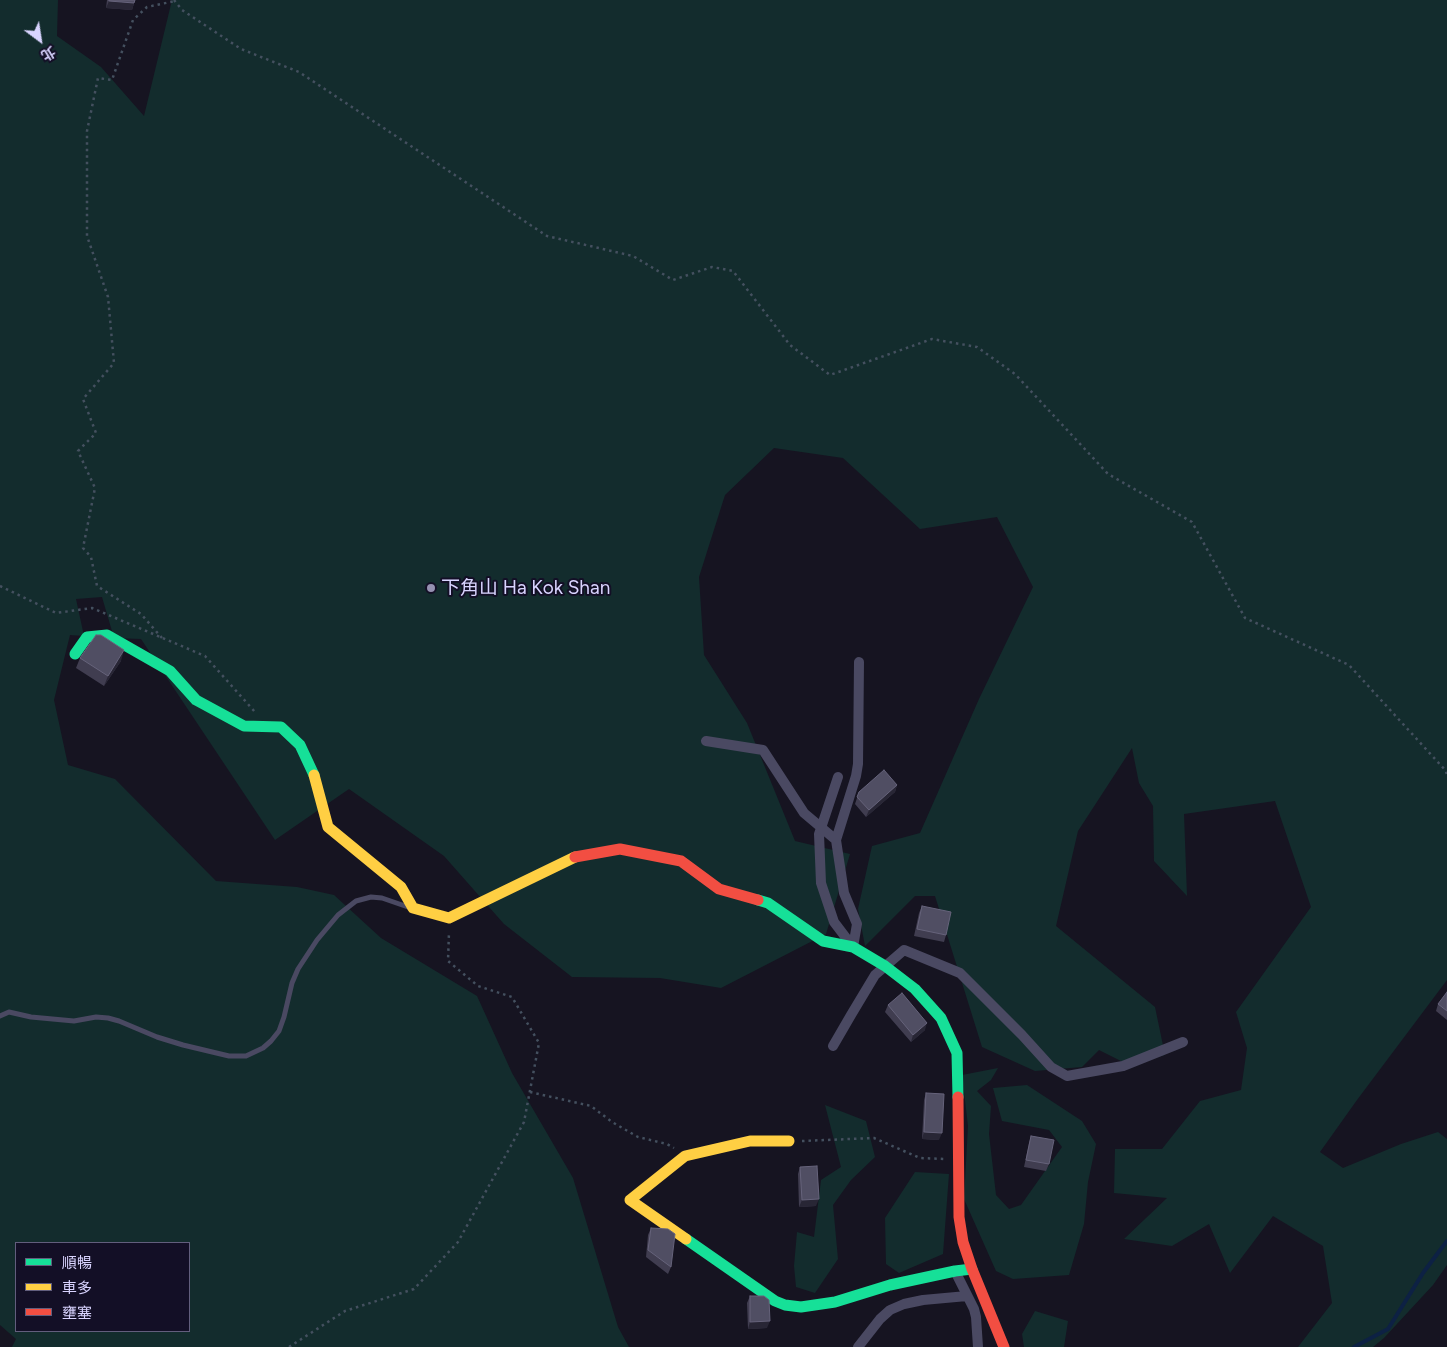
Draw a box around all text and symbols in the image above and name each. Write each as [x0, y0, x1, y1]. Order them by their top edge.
north arrow [15, 15, 65, 65]
text: 北 [38, 42, 58, 64]
place label: 下角山 Ha Kok Shan [441, 577, 610, 599]
marker: 下角山 Ha Kok Shan [425, 582, 437, 594]
legend [15, 1242, 190, 1332]
text: 順暢 [62, 1254, 92, 1272]
text: 車多 [62, 1279, 92, 1297]
text: 壅塞 [62, 1304, 92, 1322]

